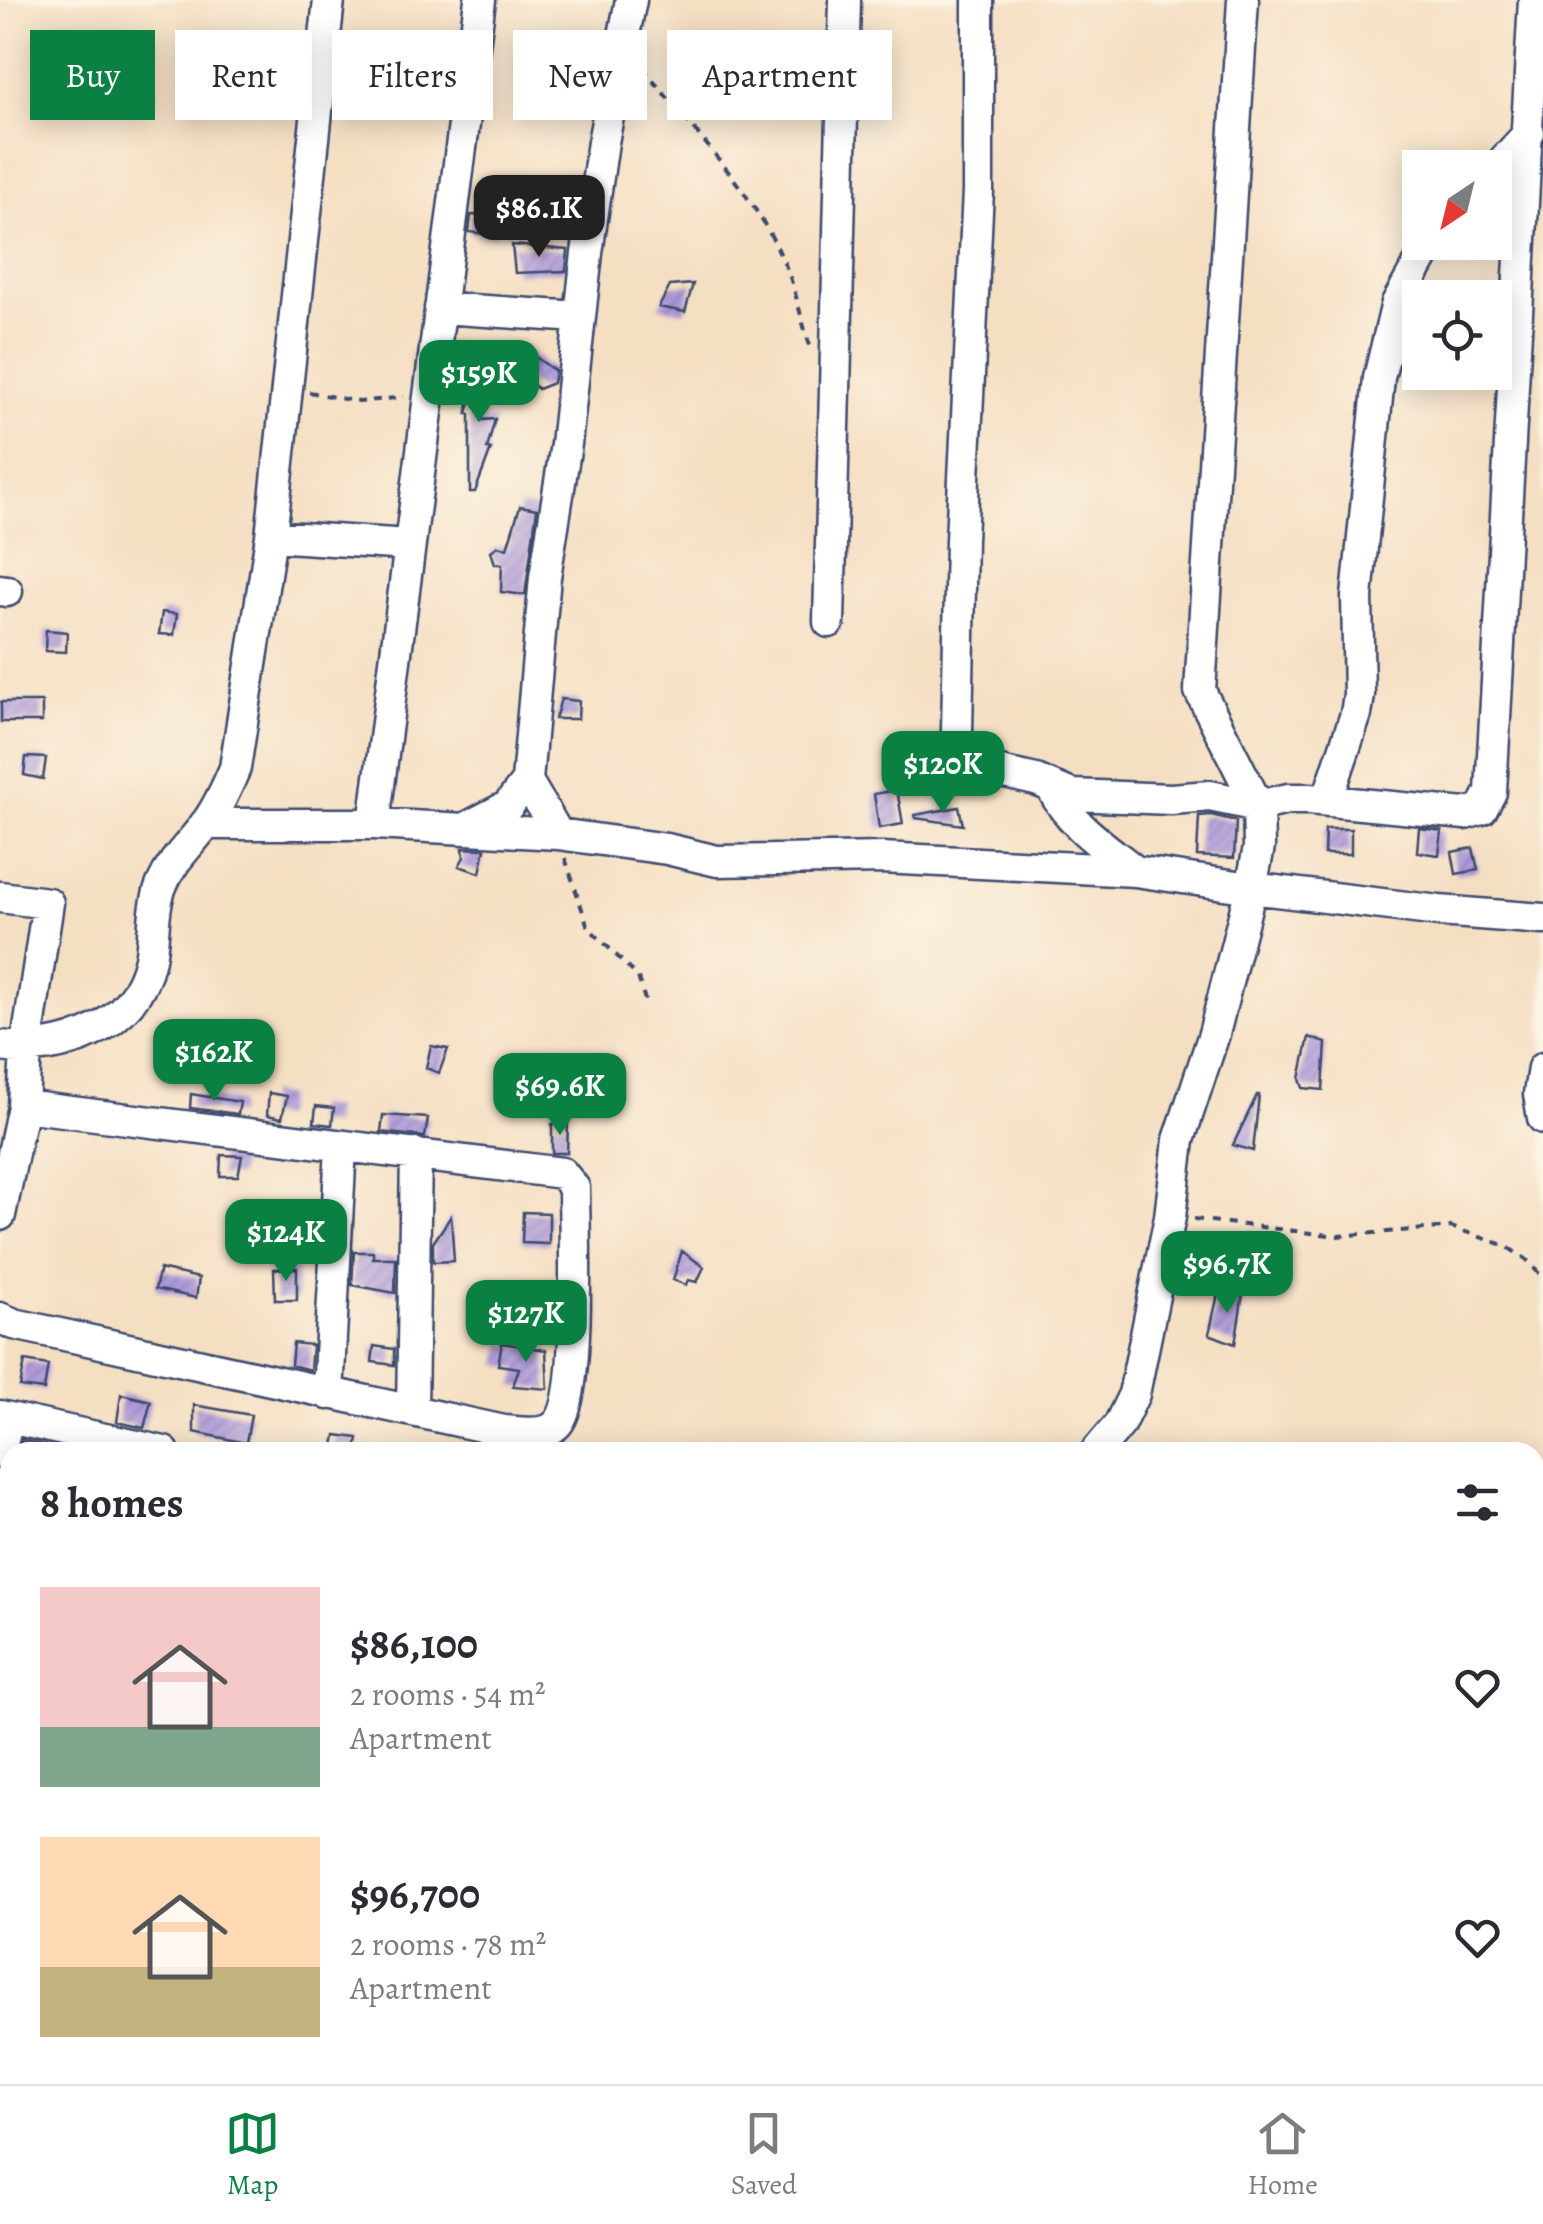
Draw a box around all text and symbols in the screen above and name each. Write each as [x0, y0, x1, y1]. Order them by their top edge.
chip: Buy [30, 30, 155, 120]
chip: Rent [175, 30, 312, 120]
chip: Filters [332, 30, 493, 120]
chip: New [513, 30, 647, 120]
chip: Apartment [667, 30, 892, 120]
north arrow [1402, 150, 1512, 260]
map controls [1402, 150, 1512, 390]
pin: $86.1K [458, 175, 620, 260]
text: $86.1K [496, 185, 582, 229]
button: locate [1402, 280, 1512, 390]
pin: $159K [409, 340, 549, 425]
text: $159K [441, 350, 517, 394]
pin: $120K [873, 731, 1013, 816]
text: $120K [904, 741, 982, 785]
pin: $162K [144, 1019, 284, 1104]
text: $162K [175, 1029, 253, 1073]
pin: $69.6K [479, 1053, 641, 1138]
text: $69.6K [515, 1063, 605, 1107]
pin: $124K [216, 1199, 356, 1284]
text: $124K [247, 1209, 325, 1253]
pin: $96.7K [1146, 1231, 1308, 1316]
text: $96.7K [1183, 1241, 1271, 1285]
pin: $127K [456, 1280, 596, 1365]
text: $127K [488, 1290, 564, 1334]
text: 8 homes [40, 1474, 184, 1531]
icon: filters [1450, 1475, 1505, 1530]
text: $86,100 [350, 1615, 478, 1672]
icon: home [120, 1627, 240, 1747]
icon: heart [1450, 1660, 1505, 1715]
text: 2 rooms · 54 m² [350, 1672, 546, 1716]
text: Apartment [350, 1716, 492, 1760]
text: $96,700 [350, 1865, 480, 1922]
icon: home [120, 1877, 240, 1997]
icon: heart [1450, 1910, 1505, 1965]
text: 2 rooms · 78 m² [350, 1922, 546, 1966]
text: Apartment [350, 1966, 492, 2010]
tab: Map [225, 2106, 280, 2204]
tab: Saved [731, 2106, 797, 2204]
tab: Home [1247, 2106, 1318, 2204]

